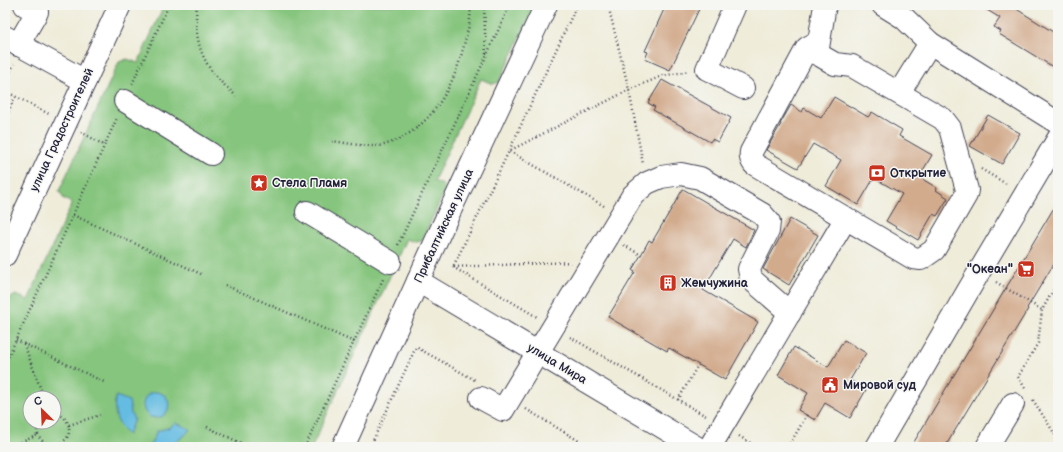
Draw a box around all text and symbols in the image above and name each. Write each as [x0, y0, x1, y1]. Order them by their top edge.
street label: улица Градостроителей [27, 66, 97, 194]
bank icon: Открытие [867, 163, 887, 183]
street label: Прибалтийская улица [411, 166, 477, 286]
place label: Открытие [890, 166, 946, 181]
place icon: Стела Пламя [249, 173, 269, 193]
place label: Стела Пламя [272, 176, 347, 191]
supermarket icon: "Океан" [1016, 259, 1036, 279]
place label: "Океан" [967, 262, 1013, 277]
building icon: Жемчужина [658, 273, 678, 293]
place label: Жемчужина [681, 276, 749, 291]
street label: улица Мира [524, 340, 590, 388]
public building icon: Мировой суд [820, 375, 840, 395]
place label: Мировой суд [843, 378, 917, 393]
north arrow [22, 390, 62, 430]
text: С [32, 394, 45, 409]

